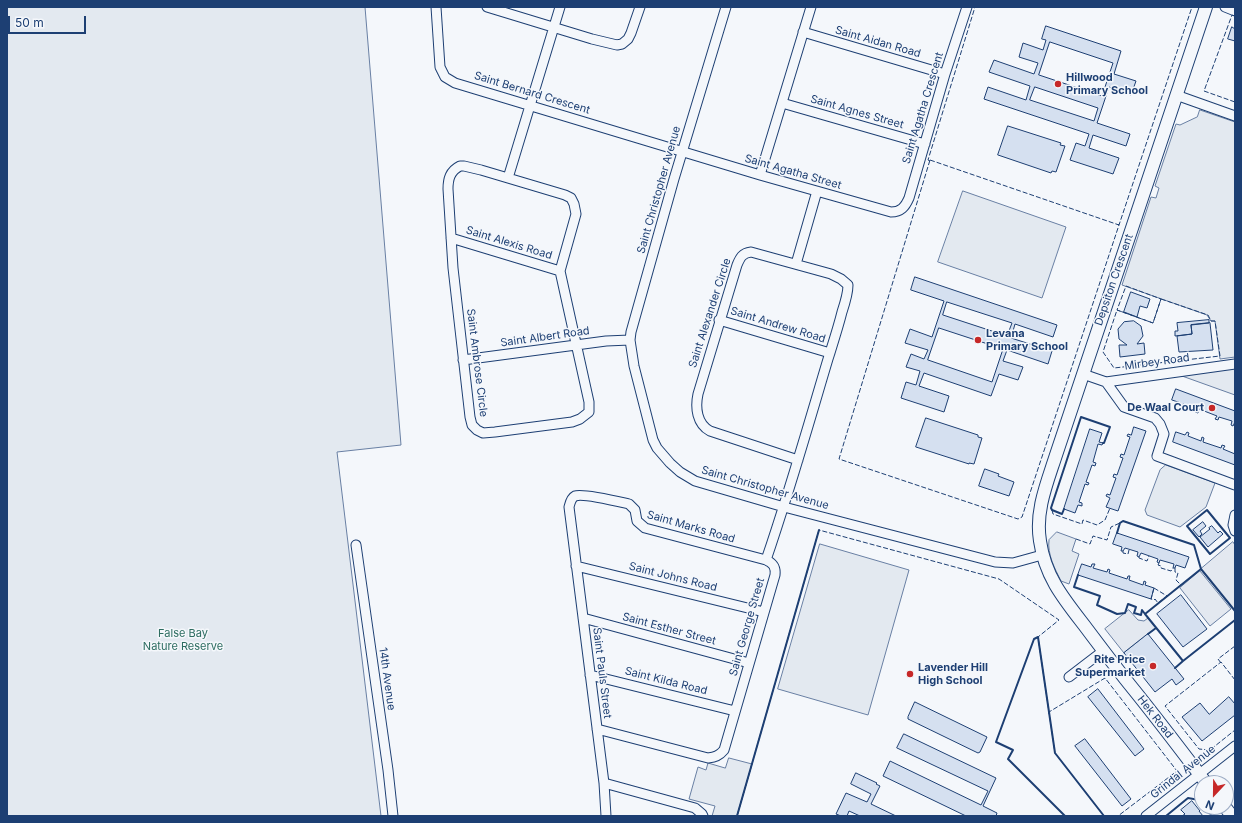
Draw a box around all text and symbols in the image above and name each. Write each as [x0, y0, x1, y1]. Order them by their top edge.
scale bar [10, 8, 88, 34]
text: 50 m [15, 15, 44, 30]
street label: Saint Aidan Road [834, 23, 922, 61]
street label: Saint Agatha Crescent [900, 51, 946, 165]
street label: Saint Bernard Crescent [472, 69, 592, 117]
place label: Hillwood Primary School [1066, 71, 1148, 97]
marker: Hillwood Primary School [1053, 79, 1063, 89]
street label: Saint Agnes Street [809, 92, 905, 132]
street label: Saint Christopher Avenue [634, 125, 684, 255]
street label: Saint Agatha Street [743, 152, 843, 192]
street label: Saint Alexis Road [464, 224, 554, 262]
street label: Depsiton Crescent [1092, 232, 1136, 328]
street label: Saint Alexander Circle [686, 256, 734, 370]
street label: Saint Andrew Road [729, 304, 827, 346]
street label: Saint Ambrose Circle [464, 308, 490, 418]
street label: Saint Albert Road [500, 324, 590, 350]
place label: Levana Primary School [986, 327, 1068, 353]
marker: Levana Primary School [973, 335, 983, 345]
street label: Mirbey Road [1124, 351, 1190, 373]
place label: De Waal Court [1127, 401, 1204, 415]
marker: De Waal Court [1207, 403, 1217, 413]
street label: Saint Christopher Avenue [700, 463, 830, 513]
street label: Saint Marks Road [645, 508, 737, 546]
street label: Saint Johns Road [628, 560, 718, 594]
street label: Saint George Street [727, 576, 767, 678]
street label: Saint Esther Street [621, 610, 717, 648]
park label: False Bay Nature Reserve [143, 627, 223, 653]
street label: Saint Pauls Street [590, 627, 614, 719]
street label: 14th Avenue [376, 647, 398, 711]
place label: Rite Price Supermarket [1075, 653, 1145, 679]
place label: Lavender Hill High School [918, 661, 988, 687]
marker: Rite Price Supermarket [1148, 661, 1158, 671]
street label: Saint Kilda Road [623, 664, 709, 698]
marker: Lavender Hill High School [905, 669, 915, 679]
street label: Hek Road [1134, 693, 1176, 741]
street label: Grindal Avenue [1148, 742, 1218, 802]
north arrow [1194, 775, 1234, 815]
text: N [1203, 797, 1216, 813]

